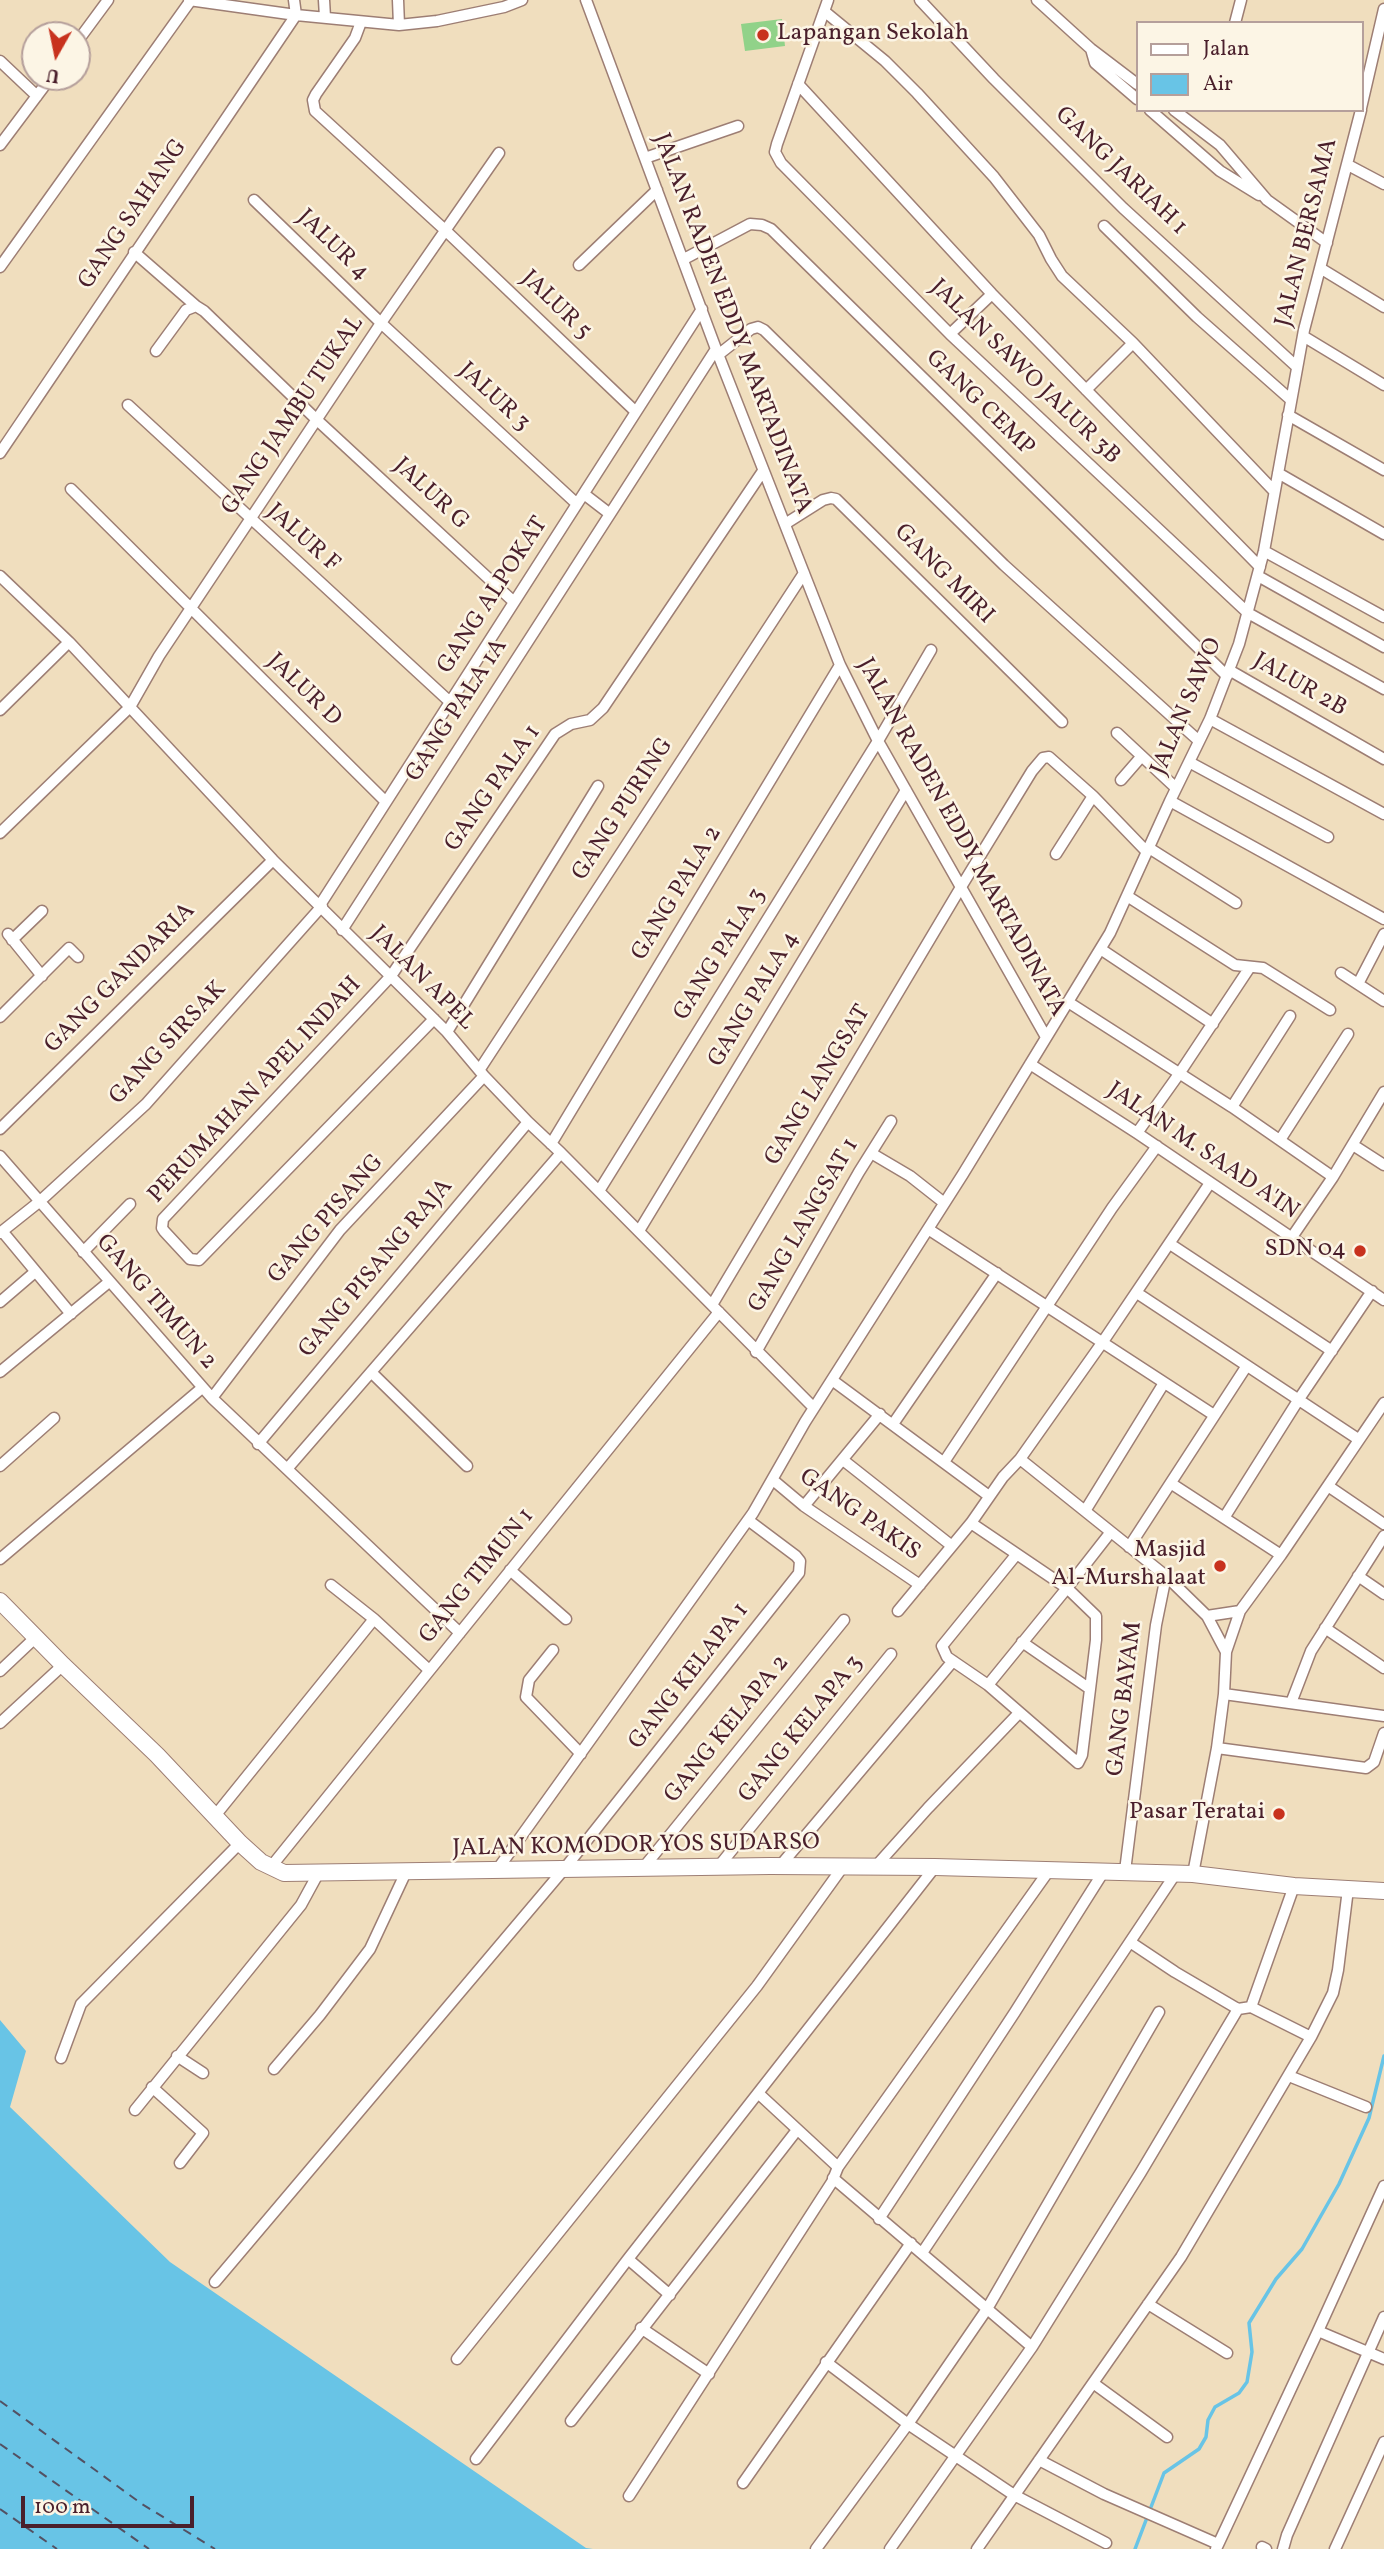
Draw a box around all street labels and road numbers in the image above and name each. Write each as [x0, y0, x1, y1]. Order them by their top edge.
street label: GANG JARIAH 1 [1048, 102, 1192, 242]
street label: JALAN RADEN EDDY MARTADINATA [645, 130, 817, 518]
street label: GANG SAHANG [73, 135, 195, 295]
street label: JALAN BERSAMA [1271, 136, 1345, 330]
street label: JALUR 4 [290, 204, 374, 288]
street label: JALUR 5 [514, 265, 596, 347]
street label: JALAN SAWO JALUR 3B [923, 274, 1125, 472]
street label: GANG JAMBU TUKAL [217, 311, 371, 521]
street label: GANG CEMP [919, 345, 1039, 463]
street label: JALUR 3 [451, 357, 535, 439]
street label: JALUR G [386, 453, 474, 537]
street label: JALUR F [259, 498, 345, 580]
street label: GANG ALPOKAT [433, 512, 555, 680]
street label: GANG MIRI [887, 519, 999, 631]
street label: GANG PALA 1A [401, 634, 515, 788]
street label: JALAN SAWO [1146, 634, 1230, 780]
street label: JALUR D [259, 648, 347, 734]
street label: JALUR 2B [1247, 648, 1351, 724]
street label: JALAN RADEN EDDY MARTADINATA [849, 654, 1071, 1022]
street label: GANG PALA 1 [440, 720, 548, 858]
street label: GANG PURING [567, 733, 681, 887]
street label: GANG PALA 2 [627, 822, 729, 966]
street label: GANG PALA 3 [669, 883, 773, 1027]
street label: GANG GANDARIA [40, 898, 202, 1060]
street label: JALAN APEL [363, 921, 479, 1037]
street label: GANG PALA 4 [703, 927, 807, 1073]
street label: PERUMAHAN APEL INDAH [143, 972, 369, 1210]
street label: GANG SIRSAK [104, 976, 234, 1112]
street label: GANG LANGSAT [760, 1001, 878, 1171]
street label: JALAN M. SAAD A'IN [1101, 1077, 1303, 1227]
street label: GANG LANGSAT 1 [743, 1134, 867, 1318]
street label: GANG PISANG [263, 1149, 391, 1291]
street label: GANG PISANG RAJA [294, 1174, 460, 1364]
street label: GANG TIMUN 2 [88, 1229, 222, 1377]
street label: GANG PAKIS [793, 1464, 925, 1568]
street label: GANG TIMUN 1 [414, 1503, 542, 1651]
street label: GANG KELAPA 1 [624, 1598, 756, 1756]
street label: GANG BAYAM [1102, 1620, 1150, 1778]
street label: GANG KELAPA 2 [659, 1650, 797, 1810]
street label: GANG KELAPA 3 [734, 1650, 870, 1810]
street label: JALAN KOMODOR YOS SUDARSO [452, 1829, 820, 1865]

